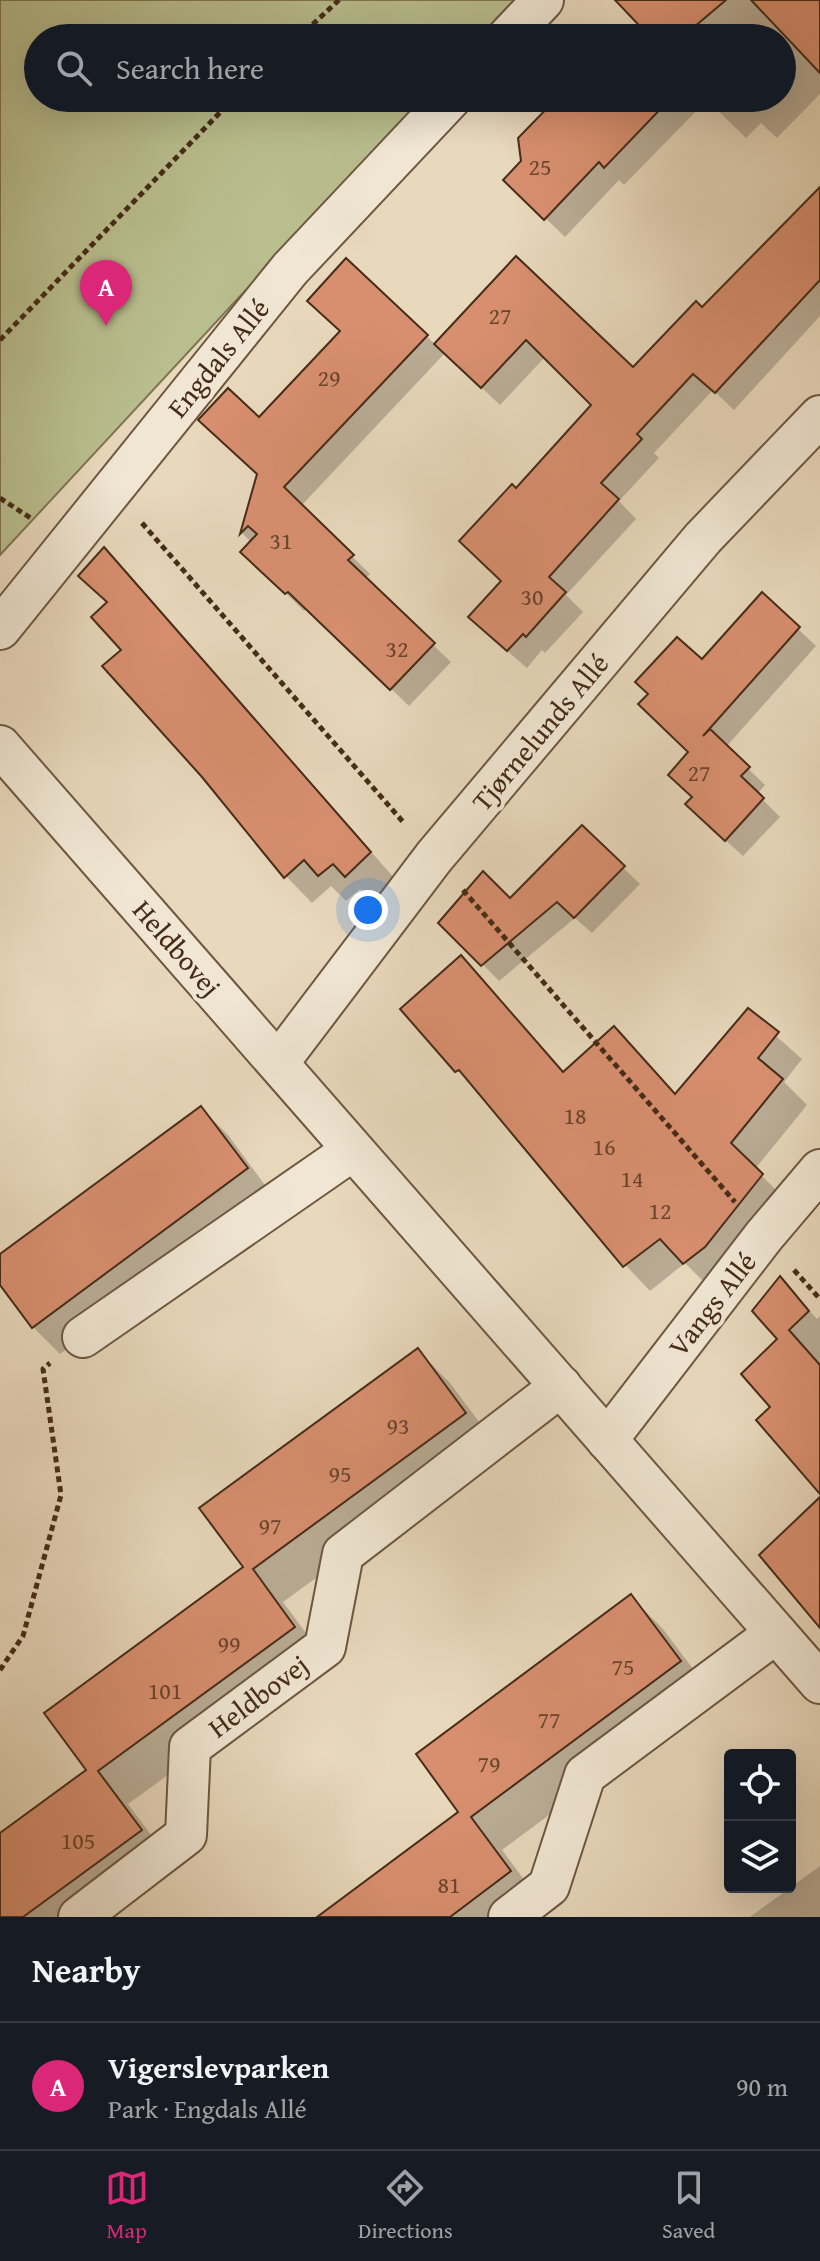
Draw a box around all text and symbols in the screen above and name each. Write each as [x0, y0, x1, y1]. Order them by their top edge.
search box [24, 24, 796, 112]
icon: search [52, 46, 96, 90]
text: Search here [116, 46, 264, 90]
house number: 25 [528, 149, 552, 184]
pin: A [80, 260, 132, 326]
street label: Engdals Allé [157, 289, 279, 426]
house number: 27 [488, 298, 512, 333]
house number: 29 [317, 360, 341, 395]
house number: 31 [269, 523, 293, 558]
house number: 30 [520, 579, 544, 614]
house number: 32 [385, 631, 409, 666]
street label: Tjørnelunds Allé [461, 644, 618, 819]
house number: 27 [687, 755, 711, 790]
street label: Heldbovej [124, 890, 231, 1005]
your location [348, 890, 388, 930]
house number: 18 [563, 1098, 587, 1133]
house number: 16 [592, 1129, 616, 1164]
house number: 14 [620, 1161, 644, 1196]
house number: 12 [648, 1193, 672, 1228]
street label: Vangs Allé [658, 1243, 766, 1365]
house number: 93 [386, 1408, 410, 1443]
house number: 95 [328, 1456, 352, 1491]
house number: 97 [258, 1508, 282, 1543]
house number: 99 [217, 1626, 241, 1661]
street label: Heldbovej [199, 1644, 317, 1747]
house number: 75 [611, 1649, 635, 1684]
house number: 101 [148, 1673, 182, 1708]
house number: 77 [537, 1702, 561, 1737]
house number: 79 [477, 1746, 501, 1781]
map controls [724, 1749, 796, 1893]
button: locate [724, 1749, 796, 1821]
button: layers [724, 1821, 796, 1893]
house number: 105 [61, 1823, 95, 1858]
house number: 81 [437, 1867, 461, 1902]
text: Nearby [32, 1945, 141, 1994]
text: Vigerslevparken [108, 2045, 329, 2089]
text: A [50, 2067, 66, 2106]
text: 90 m [736, 2067, 788, 2106]
text: Park · Engdals Allé [108, 2089, 307, 2128]
tab: Map [105, 2166, 149, 2246]
tab: Directions [358, 2166, 453, 2246]
tab: Saved [662, 2166, 715, 2246]

